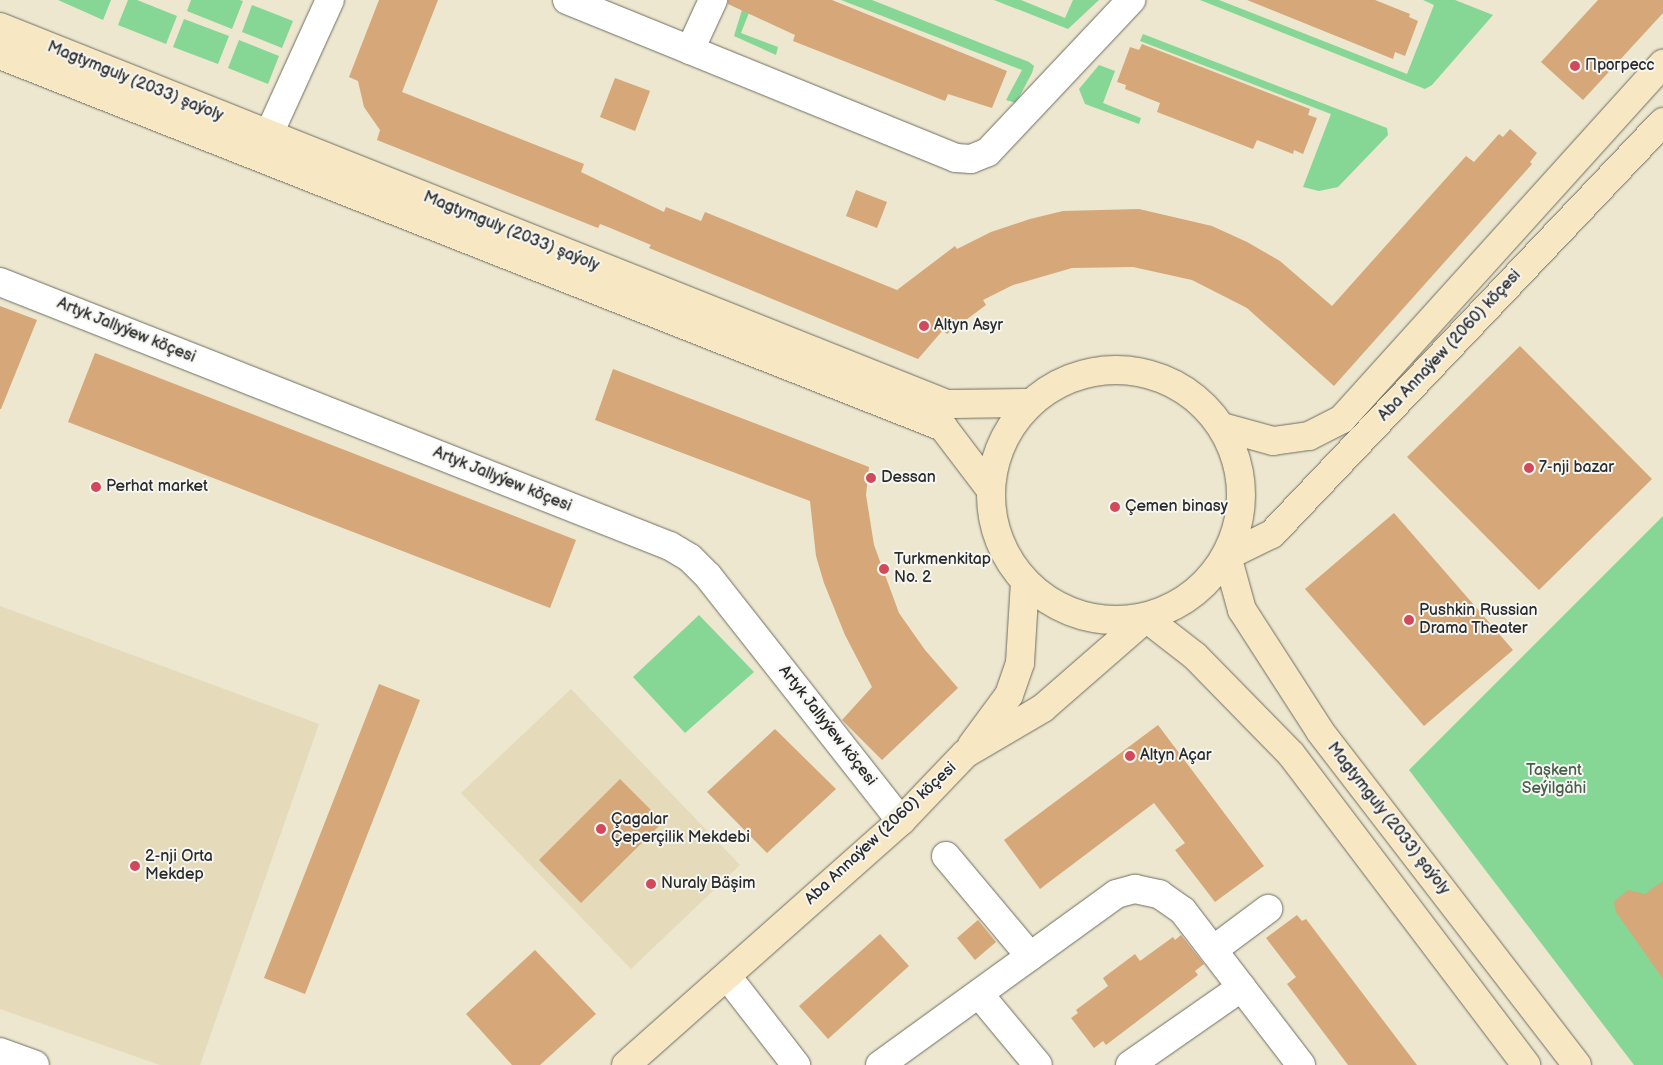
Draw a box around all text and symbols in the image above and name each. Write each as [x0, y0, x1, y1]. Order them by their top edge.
street label: Magtymguly (2033) şaýoly [44, 38, 226, 126]
place label: Прогресс [1585, 56, 1654, 76]
marker: Прогресс [1569, 60, 1581, 72]
street label: Magtymguly (2033) şaýoly [420, 188, 602, 276]
street label: Aba Annaýew (2060) köçesi [1375, 266, 1525, 426]
street label: Artyk Jallyýew köçesi [54, 294, 198, 368]
place label: Altyn Asyr [934, 316, 1003, 336]
marker: Altyn Asyr [918, 320, 930, 332]
street label: Artyk Jallyýew köçesi [430, 443, 574, 517]
place label: 7-nji bazar [1539, 458, 1614, 478]
marker: 7-nji bazar [1523, 462, 1535, 474]
place label: Dessan [881, 468, 936, 488]
marker: Dessan [865, 472, 877, 484]
place label: Perhat market [106, 477, 208, 497]
marker: Perhat market [90, 481, 102, 493]
place label: Çemen binasy [1125, 497, 1228, 517]
marker: Çemen binasy [1109, 501, 1121, 513]
place label: Turkmenkitap No. 2 [894, 550, 991, 588]
marker: Turkmenkitap No. 2 [878, 563, 890, 575]
place label: Pushkin Russian Drama Theater [1419, 601, 1538, 639]
marker: Pushkin Russian Drama Theater [1403, 614, 1415, 626]
street label: Artyk Jallyýew köçesi [774, 662, 880, 790]
street label: Magtymguly (2033) şaýoly [1322, 739, 1454, 899]
place label: Altyn Açar [1140, 746, 1212, 766]
marker: Altyn Açar [1124, 750, 1136, 762]
street label: Aba Annaýew (2060) köçesi [801, 759, 961, 909]
park label: Taşkent Seýilgähi [1522, 761, 1586, 799]
place label: Çagalar Çeperçilik Mekdebi [611, 810, 750, 848]
marker: Çagalar Çeperçilik Mekdebi [595, 823, 607, 835]
place label: 2-nji Orta Mekdep [145, 847, 213, 885]
marker: 2-nji Orta Mekdep [129, 860, 141, 872]
place label: Nuraly Bäşim [661, 874, 756, 894]
marker: Nuraly Bäşim [645, 878, 657, 890]

